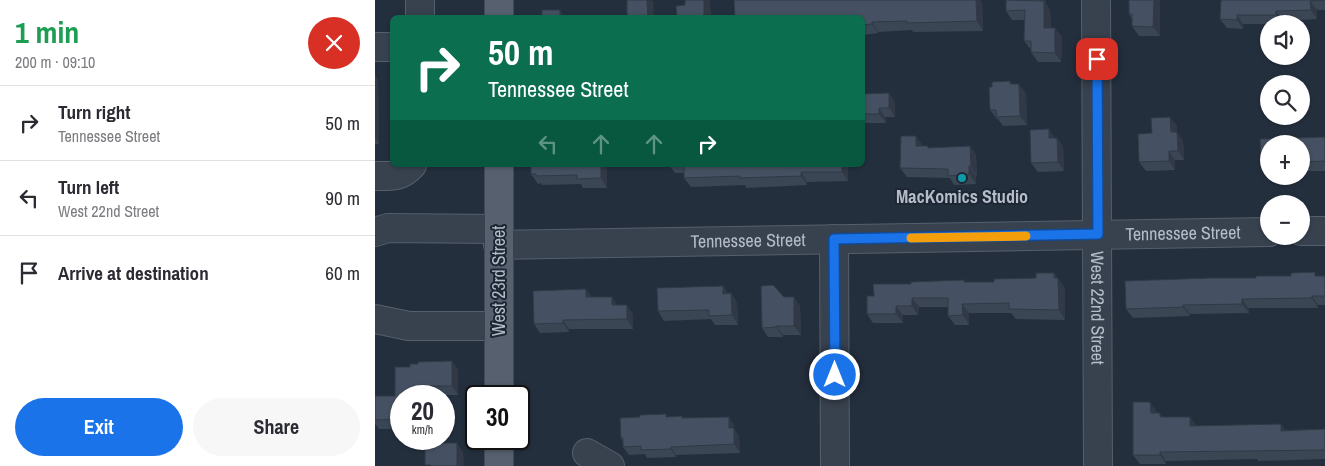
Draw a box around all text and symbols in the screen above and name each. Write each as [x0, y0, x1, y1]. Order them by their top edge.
text: 1 min [15, 12, 79, 52]
map controls [1260, 15, 1310, 245]
button: sound [1260, 15, 1310, 65]
button: close [308, 17, 360, 69]
text: 50 m [488, 29, 553, 76]
icon: right [405, 35, 470, 100]
pin [1076, 38, 1118, 80]
icon: arrive [1083, 45, 1111, 73]
text: 200 m · 09:10 [15, 51, 95, 73]
text: Tennessee Street [488, 74, 628, 104]
button: search [1260, 75, 1310, 125]
text: Turn right [58, 99, 130, 125]
icon: right [15, 109, 43, 137]
text: 50 m [325, 110, 360, 136]
text: Tennessee Street [58, 125, 160, 147]
icon: left [534, 130, 562, 158]
icon: ahead [587, 130, 615, 158]
icon: ahead [640, 130, 668, 158]
icon: right [693, 130, 721, 158]
button: + [1260, 135, 1310, 185]
marker: MacKomics Studio [956, 172, 968, 184]
text: Turn left [58, 174, 119, 200]
icon: left [15, 184, 43, 212]
place label: MacKomics Studio [896, 184, 1028, 209]
text: 90 m [325, 185, 360, 211]
button: − [1260, 195, 1310, 245]
text: West 22nd Street [58, 200, 159, 222]
street label: Tennessee Street [1125, 219, 1241, 246]
street label: West 23rd Street [486, 226, 511, 336]
street label: Tennessee Street [690, 227, 806, 254]
street label: West 22nd Street [1085, 251, 1111, 365]
icon: arrive [15, 259, 43, 287]
text: Arrive at destination [58, 260, 209, 286]
text: 60 m [325, 260, 360, 286]
position arrow [808, 348, 860, 400]
speed limit sign: 30 [465, 385, 530, 450]
text: 20 [411, 394, 434, 428]
button: Exit [15, 398, 183, 456]
button: Share [193, 398, 360, 456]
text: km/h [412, 422, 433, 438]

